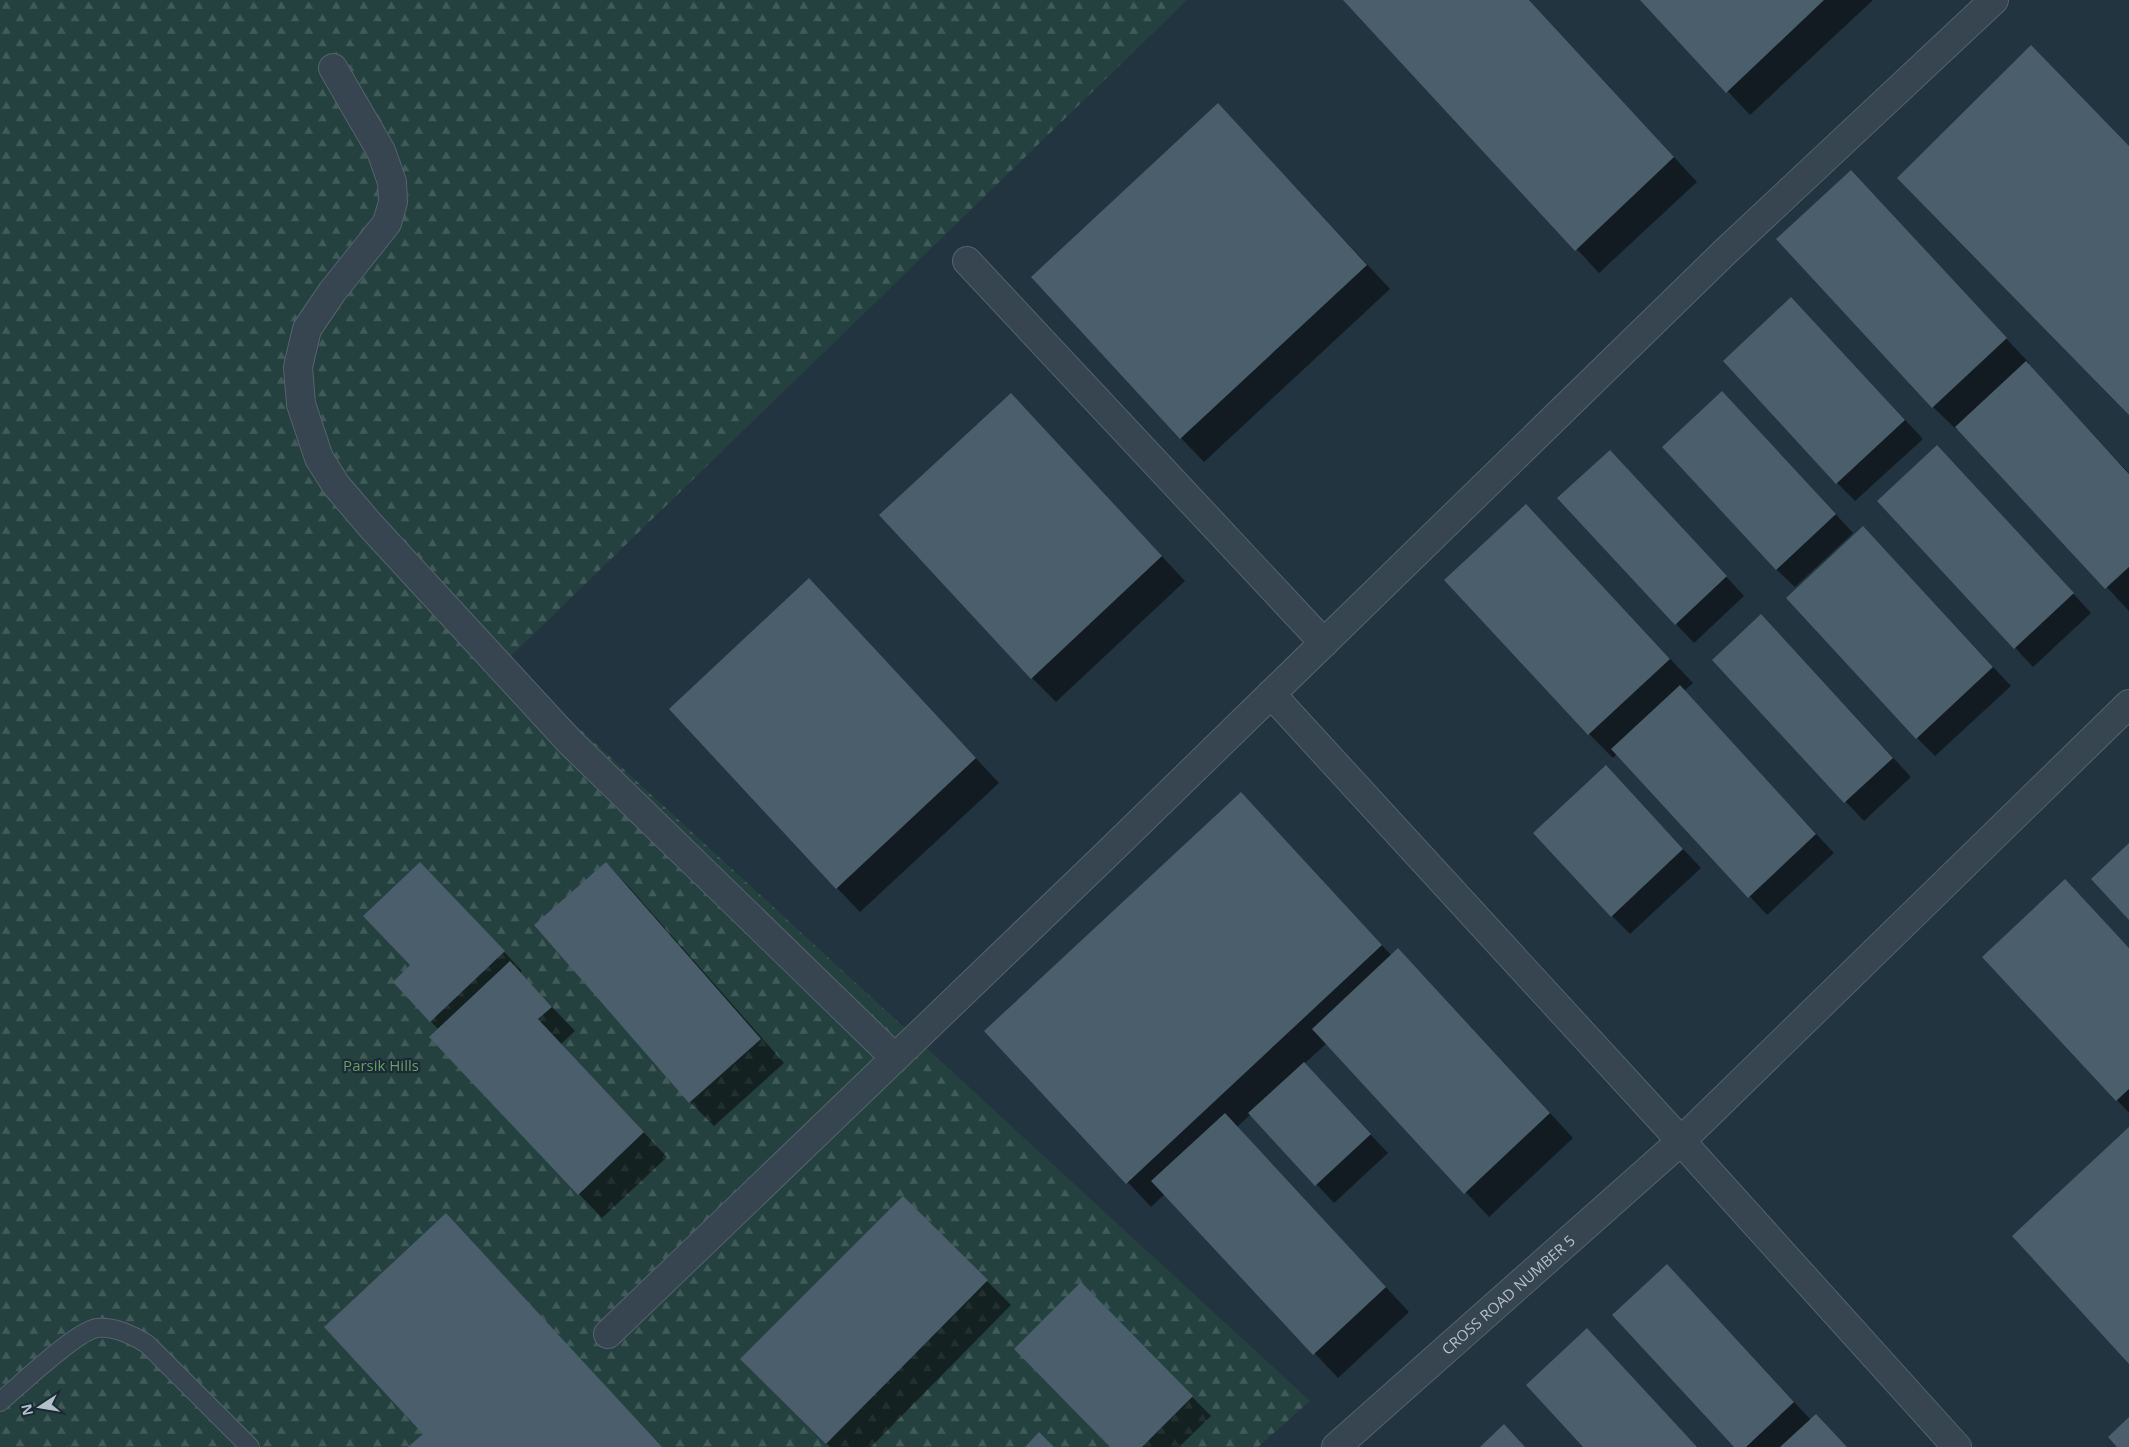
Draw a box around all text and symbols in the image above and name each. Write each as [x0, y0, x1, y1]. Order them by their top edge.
park label: Parsik Hills [343, 1055, 419, 1075]
street label: CROSS ROAD NUMBER 5 [1437, 1230, 1579, 1359]
north arrow [15, 1382, 65, 1432]
text: N [16, 1402, 37, 1417]

